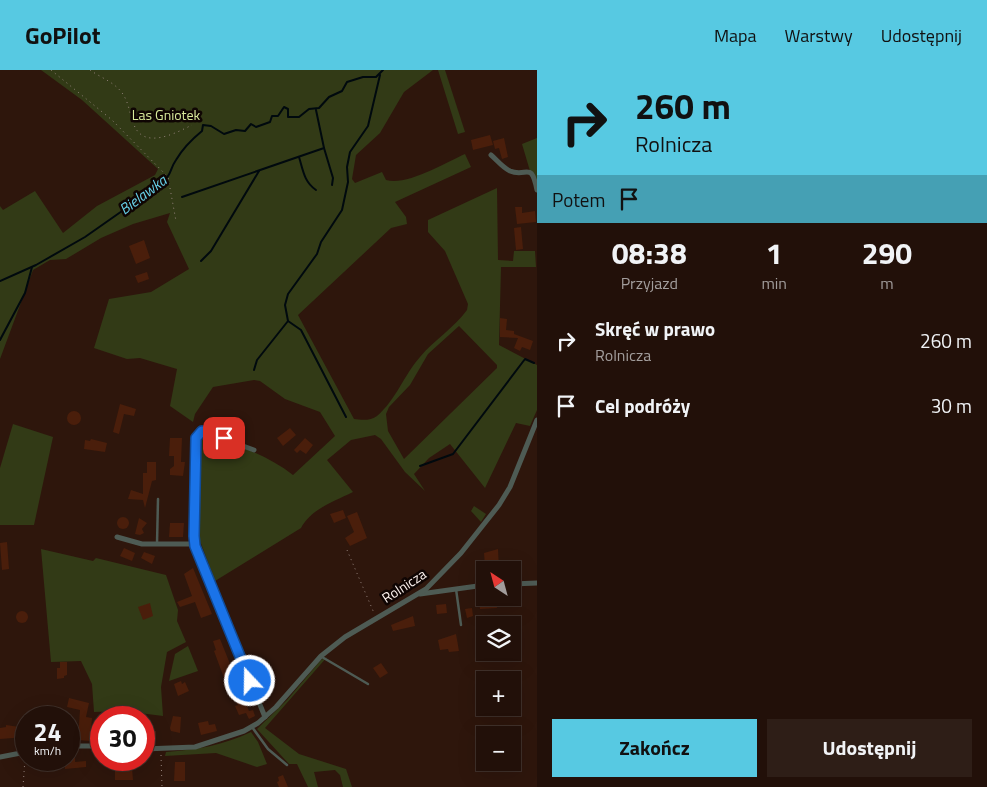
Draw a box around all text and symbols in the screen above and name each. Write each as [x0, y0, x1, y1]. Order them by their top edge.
text: GoPilot [25, 17, 101, 53]
text: Mapa [714, 22, 757, 49]
text: Warstwy [785, 22, 853, 49]
text: Udostępnij [881, 22, 962, 49]
text: 260 m [635, 79, 731, 133]
icon: right [552, 90, 617, 155]
park label: Las Gniotek [132, 104, 201, 125]
text: Rolnicza [635, 127, 712, 161]
water label: Bielawka [114, 168, 173, 220]
text: Potem [552, 185, 605, 214]
icon: arrive [615, 185, 643, 213]
text: 08:38 [612, 230, 687, 276]
text: 1 [766, 230, 783, 276]
text: 290 [862, 230, 912, 276]
text: Przyjazd [621, 271, 678, 295]
text: min [761, 271, 787, 295]
text: m [880, 271, 894, 295]
text: Skręć w prawo [595, 314, 715, 343]
text: 260 m [920, 326, 972, 355]
icon: right [552, 327, 580, 355]
text: Rolnicza [595, 343, 651, 367]
text: Cel podróży [595, 391, 690, 420]
text: 30 m [931, 391, 972, 420]
icon: arrive [552, 392, 580, 420]
pin [203, 417, 245, 459]
icon: arrive [210, 424, 238, 452]
north arrow [476, 561, 521, 606]
map controls [476, 561, 521, 771]
street label: Rolnicza [377, 563, 430, 608]
button: layers [476, 616, 521, 661]
position arrow [223, 654, 275, 706]
button: + [476, 671, 521, 716]
speed limit sign: 30 [90, 706, 155, 771]
text: 24 [33, 713, 62, 751]
button: Zakończ [552, 719, 757, 777]
button: Udostępnij [767, 719, 972, 777]
button: − [476, 726, 521, 771]
text: km/h [34, 741, 61, 760]

